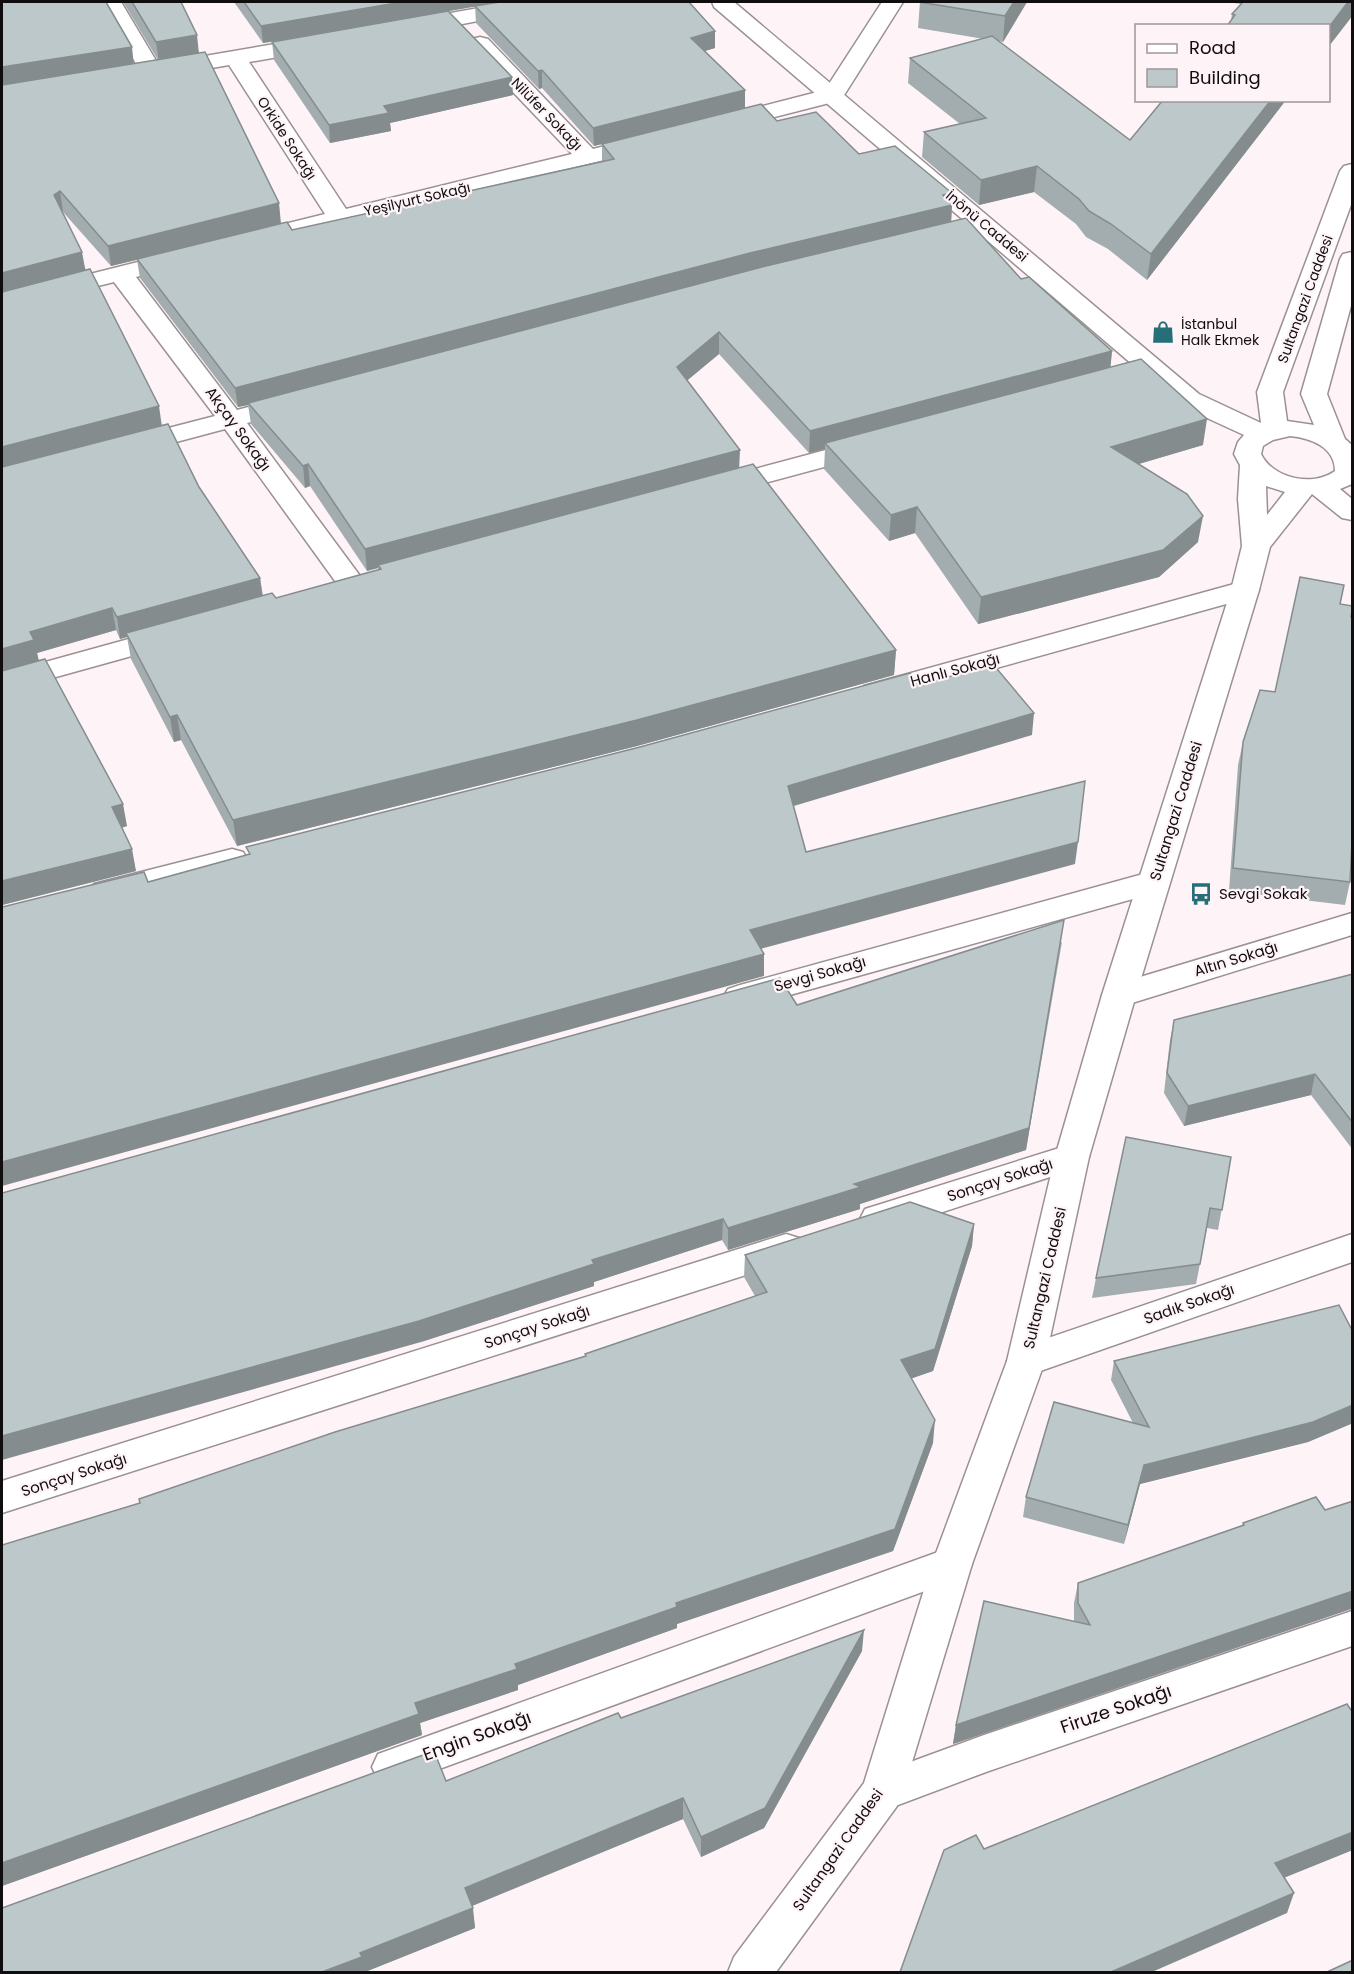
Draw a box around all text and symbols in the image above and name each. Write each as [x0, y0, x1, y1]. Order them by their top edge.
legend [1135, 24, 1330, 102]
text: Road [1189, 35, 1236, 60]
text: Building [1189, 65, 1261, 90]
street label: Nilüfer Sokağı [507, 73, 587, 155]
street label: Orkide Sokağı [253, 92, 321, 184]
street label: Yeşilyurt Sokağı [362, 177, 472, 221]
street label: İnönü Caddesi [942, 186, 1032, 266]
street label: Sultangazi Caddesi [1272, 232, 1338, 366]
place label: İstanbul Halk Ekmek [1181, 314, 1260, 350]
shop icon: İstanbul Halk Ekmek [1150, 319, 1176, 345]
street label: Akçay Sokağı [201, 382, 276, 475]
street label: Hanlı Sokağı [908, 648, 1002, 692]
street label: Sultangazi Caddesi [1144, 738, 1207, 883]
bus stop icon: Sevgi Sokak [1188, 881, 1214, 907]
place label: Sevgi Sokak [1219, 883, 1308, 904]
street label: Altın Sokağı [1191, 936, 1280, 981]
street label: Sevgi Sokağı [772, 950, 868, 997]
street label: Sonçay Sokağı [944, 1153, 1055, 1206]
street label: Sultangazi Caddesi [1018, 1205, 1071, 1351]
street label: Sadık Sokağı [1141, 1278, 1237, 1329]
street label: Sonçay Sokağı [481, 1300, 592, 1353]
street label: Sonçay Sokağı [18, 1448, 129, 1501]
street label: Firuze Sokağı [1057, 1678, 1175, 1739]
street label: Engin Sokağı [419, 1704, 535, 1767]
street label: Sultangazi Caddesi [787, 1784, 888, 1915]

